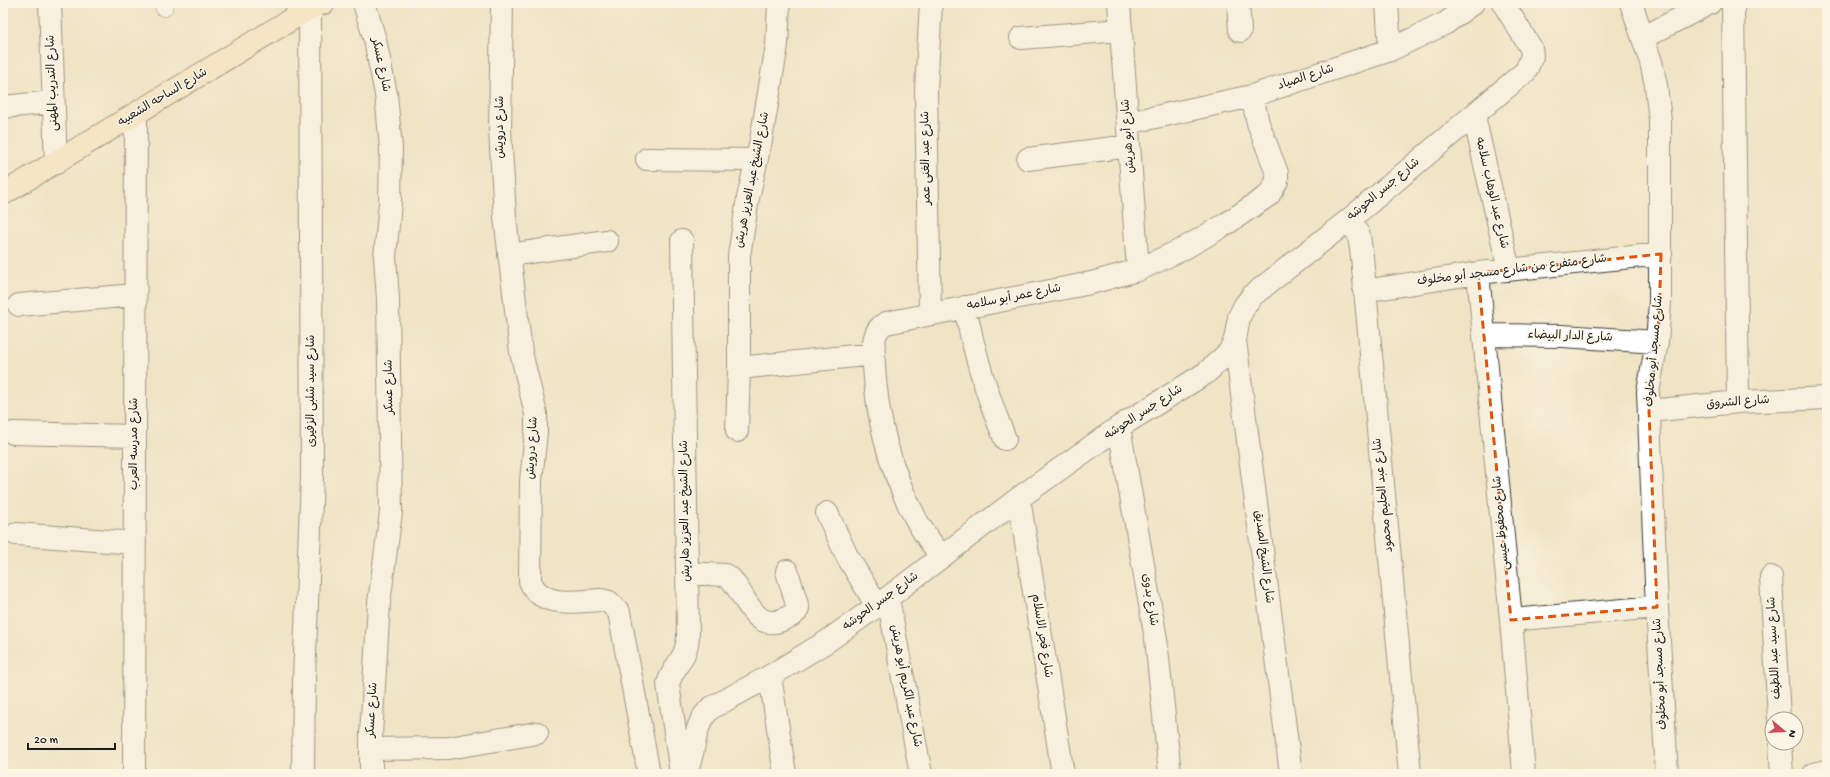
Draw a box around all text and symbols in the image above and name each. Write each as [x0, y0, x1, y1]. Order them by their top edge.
street label: شارع التدريب المهنى [44, 35, 62, 131]
street label: شارع عسكر [367, 35, 394, 93]
street label: شارع الصياد [1276, 62, 1336, 94]
street label: شارع الساحه الشعبيه [116, 66, 210, 130]
street label: شارع درويش [494, 96, 508, 158]
street label: شارع أبو هريش [1117, 98, 1139, 174]
street label: شارع الشيخ عبد العزيز هريش [732, 111, 773, 249]
street label: شارع عبد الغنى عمر [919, 111, 935, 206]
street label: شارع عبد الوهاب سلامه [1471, 136, 1511, 250]
street label: شارع جسر الحوشه [1345, 156, 1423, 224]
street label: شارع متفرع من شارع مسجد أبو مخلوف [1416, 250, 1608, 290]
street label: شارع عمر أبو سلامه [965, 280, 1062, 314]
street label: شارع مسجد أبو مخلوف [1641, 295, 1667, 407]
street label: شارع الدار البيضاء [1527, 329, 1613, 345]
street label: شارع سيد شلبى الزفيرى [305, 335, 319, 447]
street label: شارع عسكر [382, 359, 397, 416]
street label: شارع جسر الحوشه [1102, 383, 1186, 443]
street label: شارع الشروق [1706, 394, 1770, 412]
street label: شارع مدرسه العرب [128, 398, 142, 490]
street label: شارع درويش [524, 416, 542, 480]
street label: شارع عبد الحليم محمود [1371, 437, 1397, 553]
street label: شارع الشيخ عبد العزيز هاريش [677, 440, 694, 582]
street label: شارع محفوظ عيسى [1491, 475, 1513, 571]
street label: شارع الشيخ الصديق [1250, 510, 1277, 604]
street label: شارع جسر الحوشه [840, 570, 922, 634]
street label: شارع بدوى [1138, 573, 1160, 627]
street label: شارع فجر الاسلام [1027, 593, 1055, 679]
street label: شارع سيد عبد اللطيف [1765, 596, 1785, 700]
street label: شارع مسجد أبو مخلوف [1649, 618, 1671, 730]
street label: شارع عبد الكريم أبو هريش [886, 623, 926, 749]
street label: شارع عسكر [364, 682, 381, 739]
north arrow [1764, 711, 1804, 751]
scale bar [28, 725, 115, 751]
text: N [1785, 728, 1798, 739]
text: 20 m [34, 734, 59, 748]

